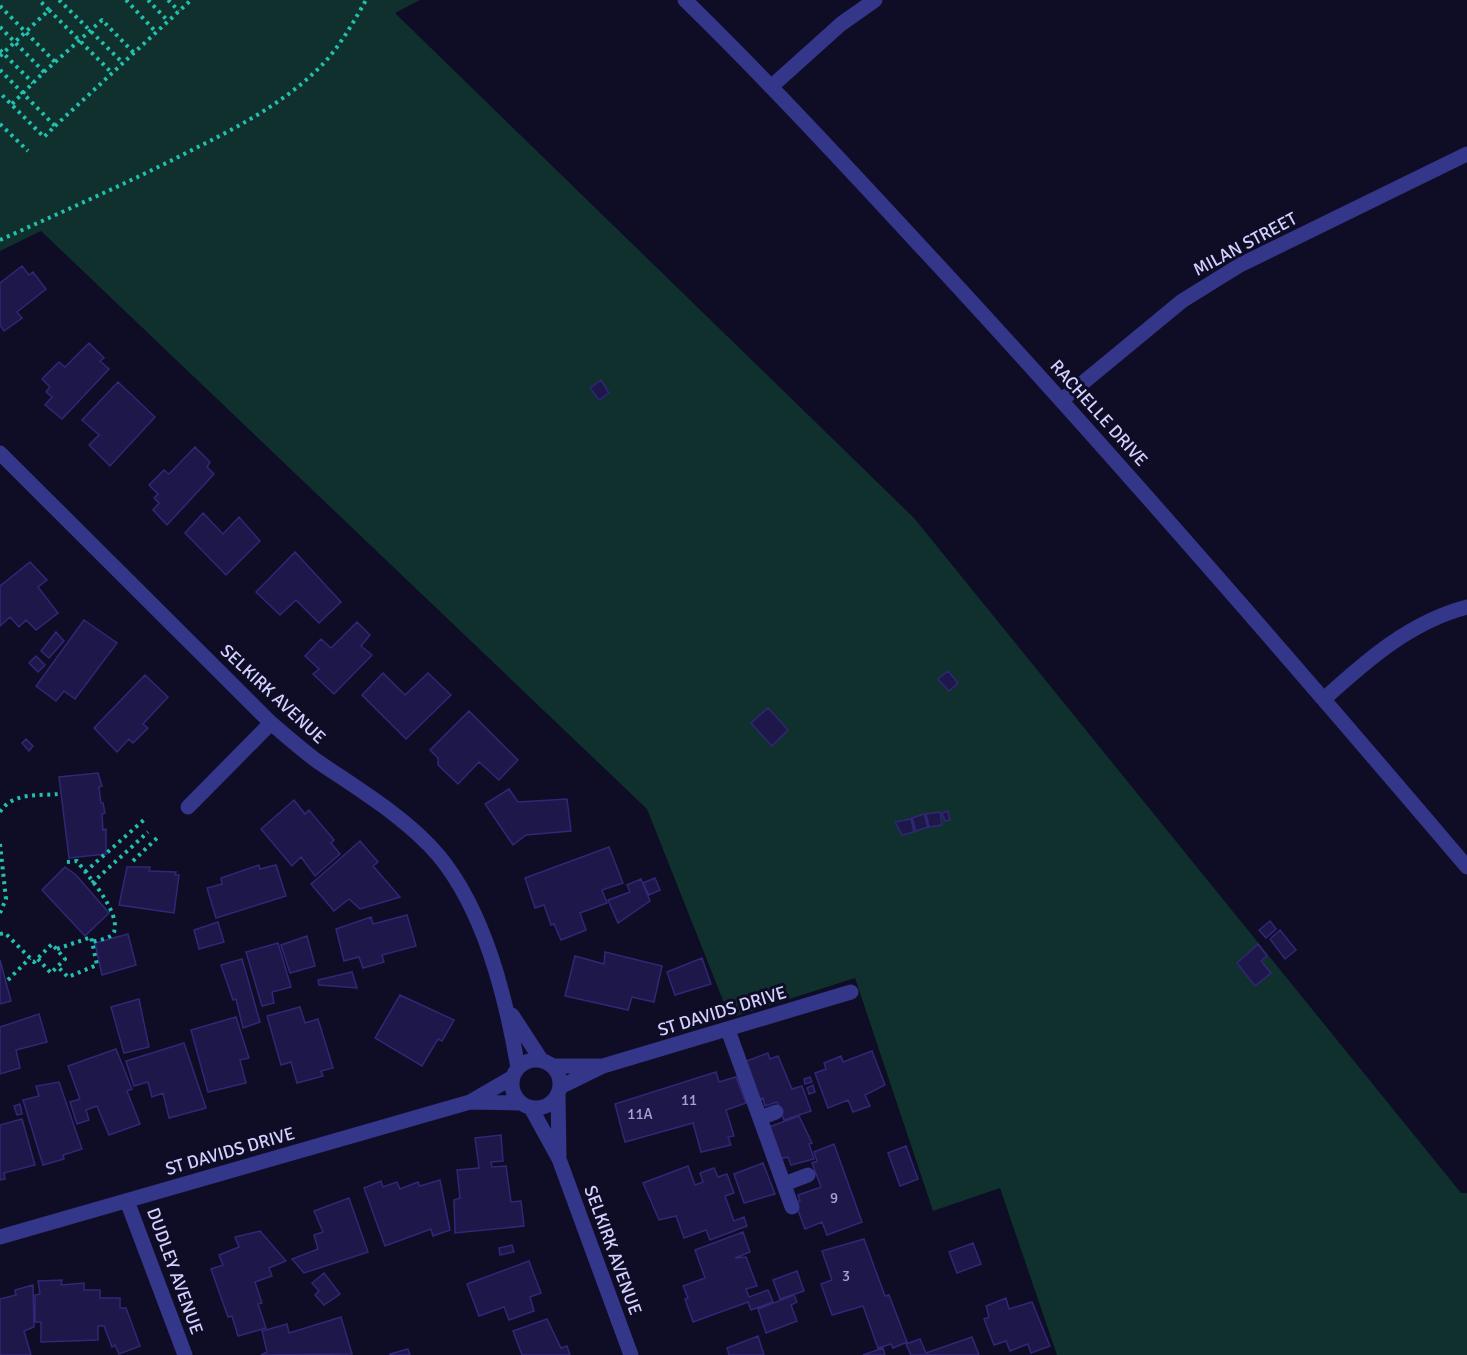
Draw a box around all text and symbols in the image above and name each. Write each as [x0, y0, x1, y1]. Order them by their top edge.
street label: MILAN STREET [1189, 207, 1301, 281]
street label: RACHELLE DRIVE [1045, 355, 1153, 471]
street label: SELKIRK AVENUE [216, 640, 330, 748]
street label: ST DAVIDS DRIVE [655, 981, 789, 1041]
house number: 11 [681, 1091, 697, 1109]
house number: 11A [627, 1105, 653, 1123]
street label: ST DAVIDS DRIVE [163, 1122, 297, 1180]
street label: SELKIRK AVENUE [579, 1182, 647, 1318]
house number: 9 [830, 1189, 838, 1207]
street label: DUDLEY AVENUE [142, 1205, 208, 1337]
house number: 3 [842, 1267, 850, 1285]

